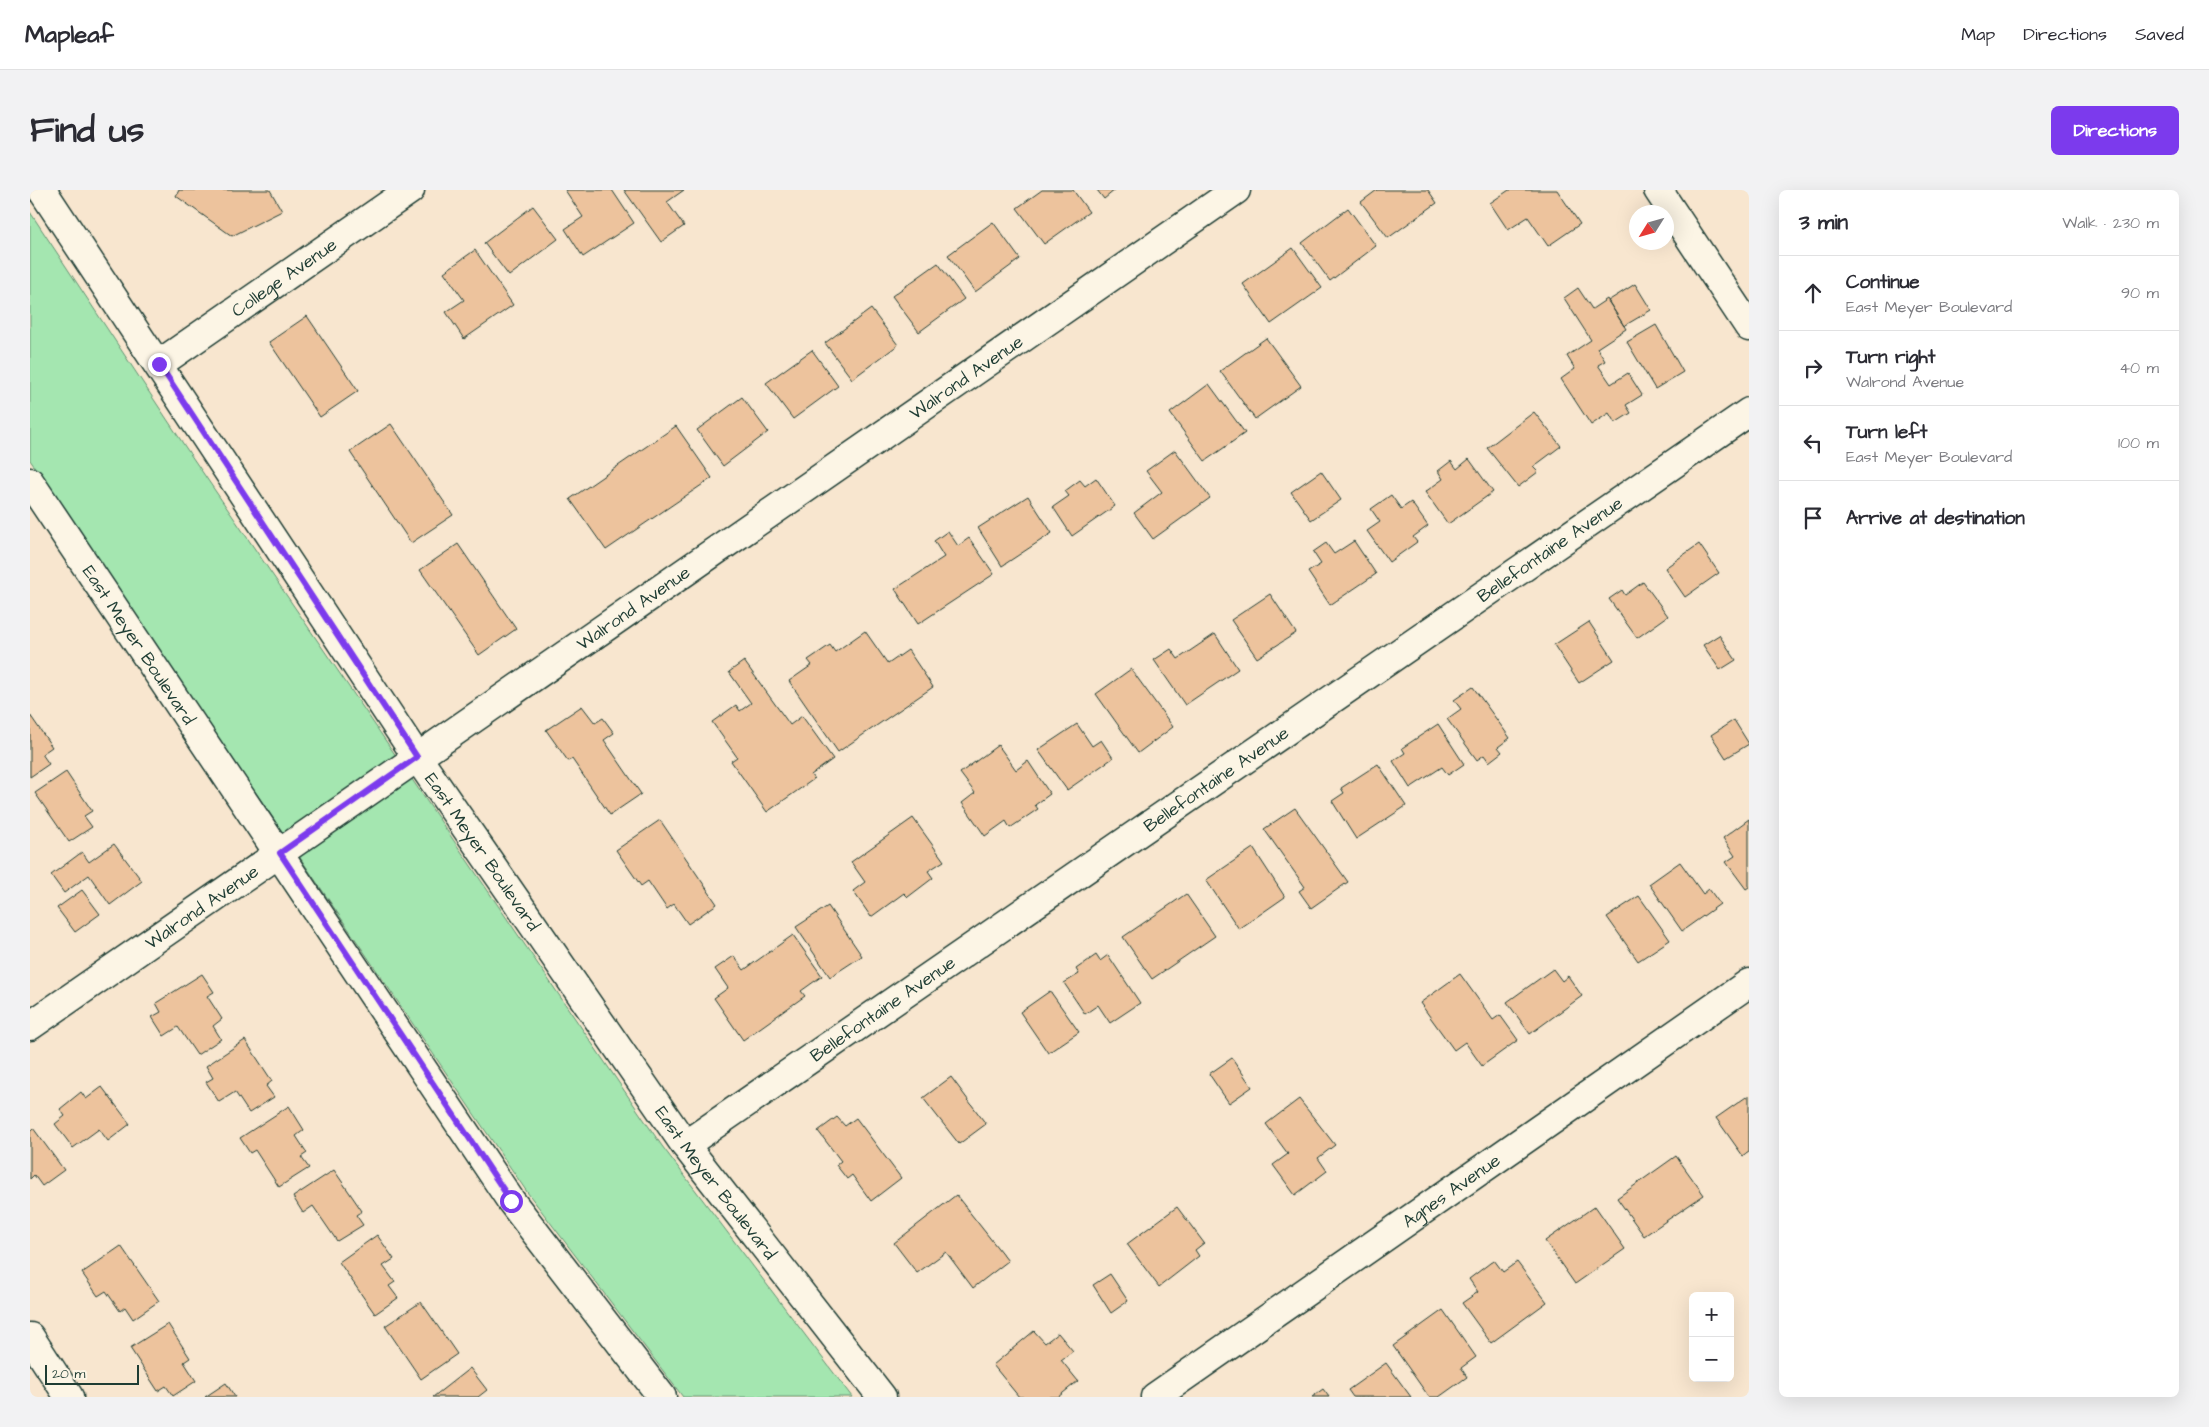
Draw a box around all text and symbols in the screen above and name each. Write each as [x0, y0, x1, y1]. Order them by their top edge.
text: Mapleaf [25, 18, 114, 52]
text: Map [1961, 22, 1995, 47]
text: Directions [2023, 22, 2107, 47]
text: Saved [2135, 22, 2184, 47]
text: Find us [30, 106, 144, 155]
button: Directions [2051, 106, 2179, 155]
north arrow [1629, 205, 1674, 250]
text: 3 min [1799, 208, 1848, 237]
text: Walk · 230 m [2062, 212, 2159, 234]
street label: College Avenue [226, 232, 342, 323]
text: Continue [1846, 269, 1920, 296]
icon: ahead [1799, 279, 1827, 307]
text: 90 m [2121, 282, 2159, 304]
text: East Meyer Boulevard [1846, 296, 2012, 318]
street label: Walrond Avenue [904, 329, 1028, 425]
text: Turn right [1846, 344, 1935, 371]
route end [148, 353, 171, 376]
icon: right [1799, 354, 1827, 382]
text: 40 m [2119, 357, 2159, 379]
text: Walrond Avenue [1846, 371, 1964, 393]
text: Turn left [1846, 419, 1927, 446]
icon: left [1799, 429, 1827, 457]
text: 100 m [2118, 432, 2159, 454]
text: East Meyer Boulevard [1846, 446, 2012, 468]
street label: Bellefontaine Avenue [1472, 490, 1628, 608]
icon: arrive [1799, 504, 1827, 532]
text: Arrive at destination [1846, 505, 2025, 532]
street label: East Meyer Boulevard [77, 560, 201, 730]
street label: Walrond Avenue [571, 560, 695, 656]
street label: Bellefontaine Avenue [1138, 720, 1294, 838]
street label: East Meyer Boulevard [419, 768, 546, 936]
street label: Walrond Avenue [140, 859, 264, 955]
street label: Bellefontaine Avenue [805, 950, 961, 1068]
street label: East Meyer Boulevard [649, 1101, 782, 1265]
street label: Agnes Avenue [1397, 1147, 1505, 1234]
route start [500, 1190, 523, 1213]
map controls [1689, 1292, 1734, 1382]
button: + [1689, 1292, 1734, 1337]
button: − [1689, 1337, 1734, 1382]
scale bar [45, 1362, 139, 1385]
text: 20 m [52, 1364, 85, 1384]

